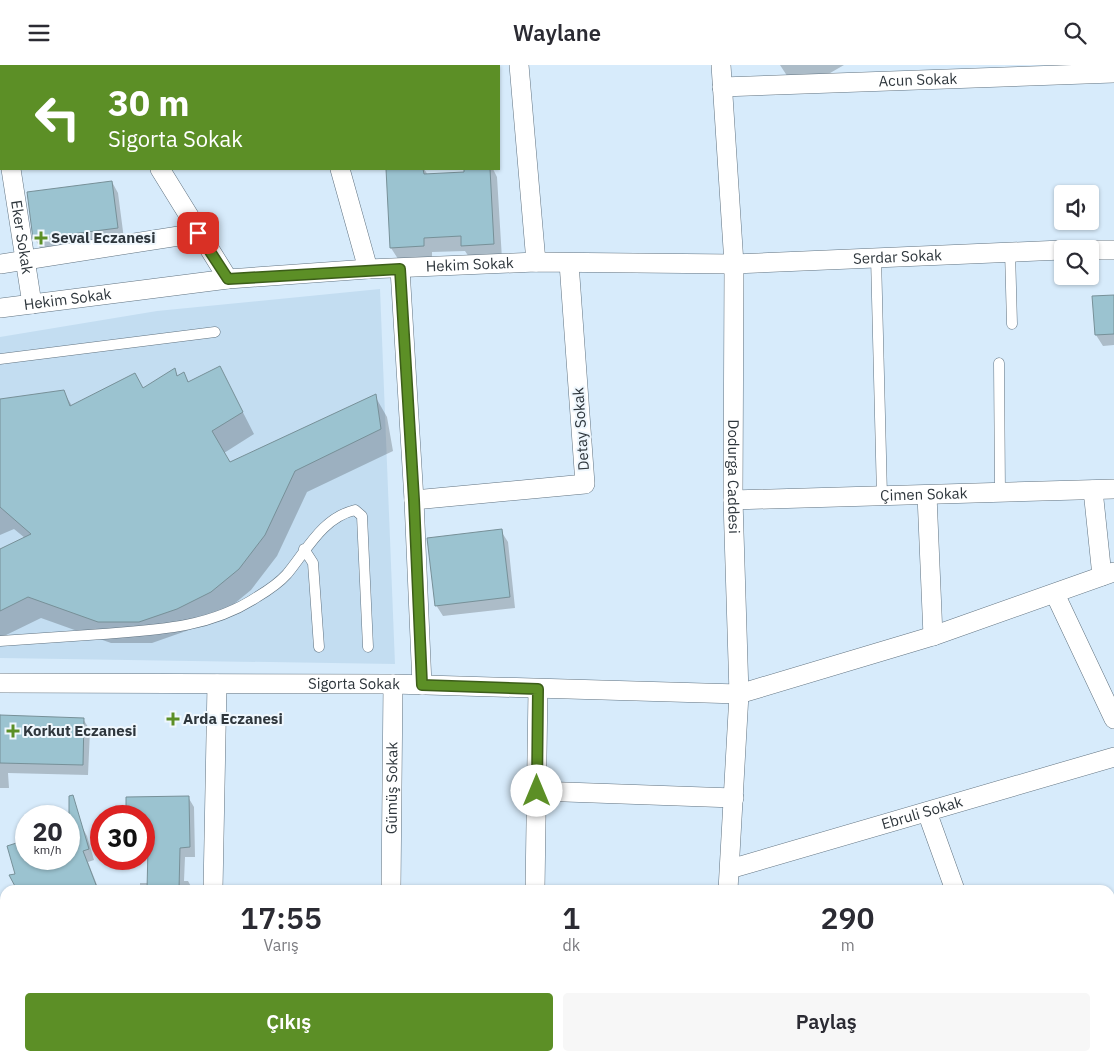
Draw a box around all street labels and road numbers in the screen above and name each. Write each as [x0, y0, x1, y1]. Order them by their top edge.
street label: Acun Sokak [878, 69, 958, 90]
street label: Eker Sokak [7, 199, 37, 276]
street label: Serdar Sokak [853, 245, 942, 268]
street label: Hekim Sokak [425, 253, 514, 276]
street label: Hekim Sokak [23, 284, 112, 314]
street label: Detay Sokak [568, 387, 593, 471]
street label: Dodurga Caddesi [724, 419, 744, 534]
street label: Çimen Sokak [880, 483, 968, 505]
street label: Sigorta Sokak [308, 674, 400, 693]
street label: Gümüş Sokak [382, 742, 401, 834]
street label: Ebruli Sokak [879, 792, 965, 833]

